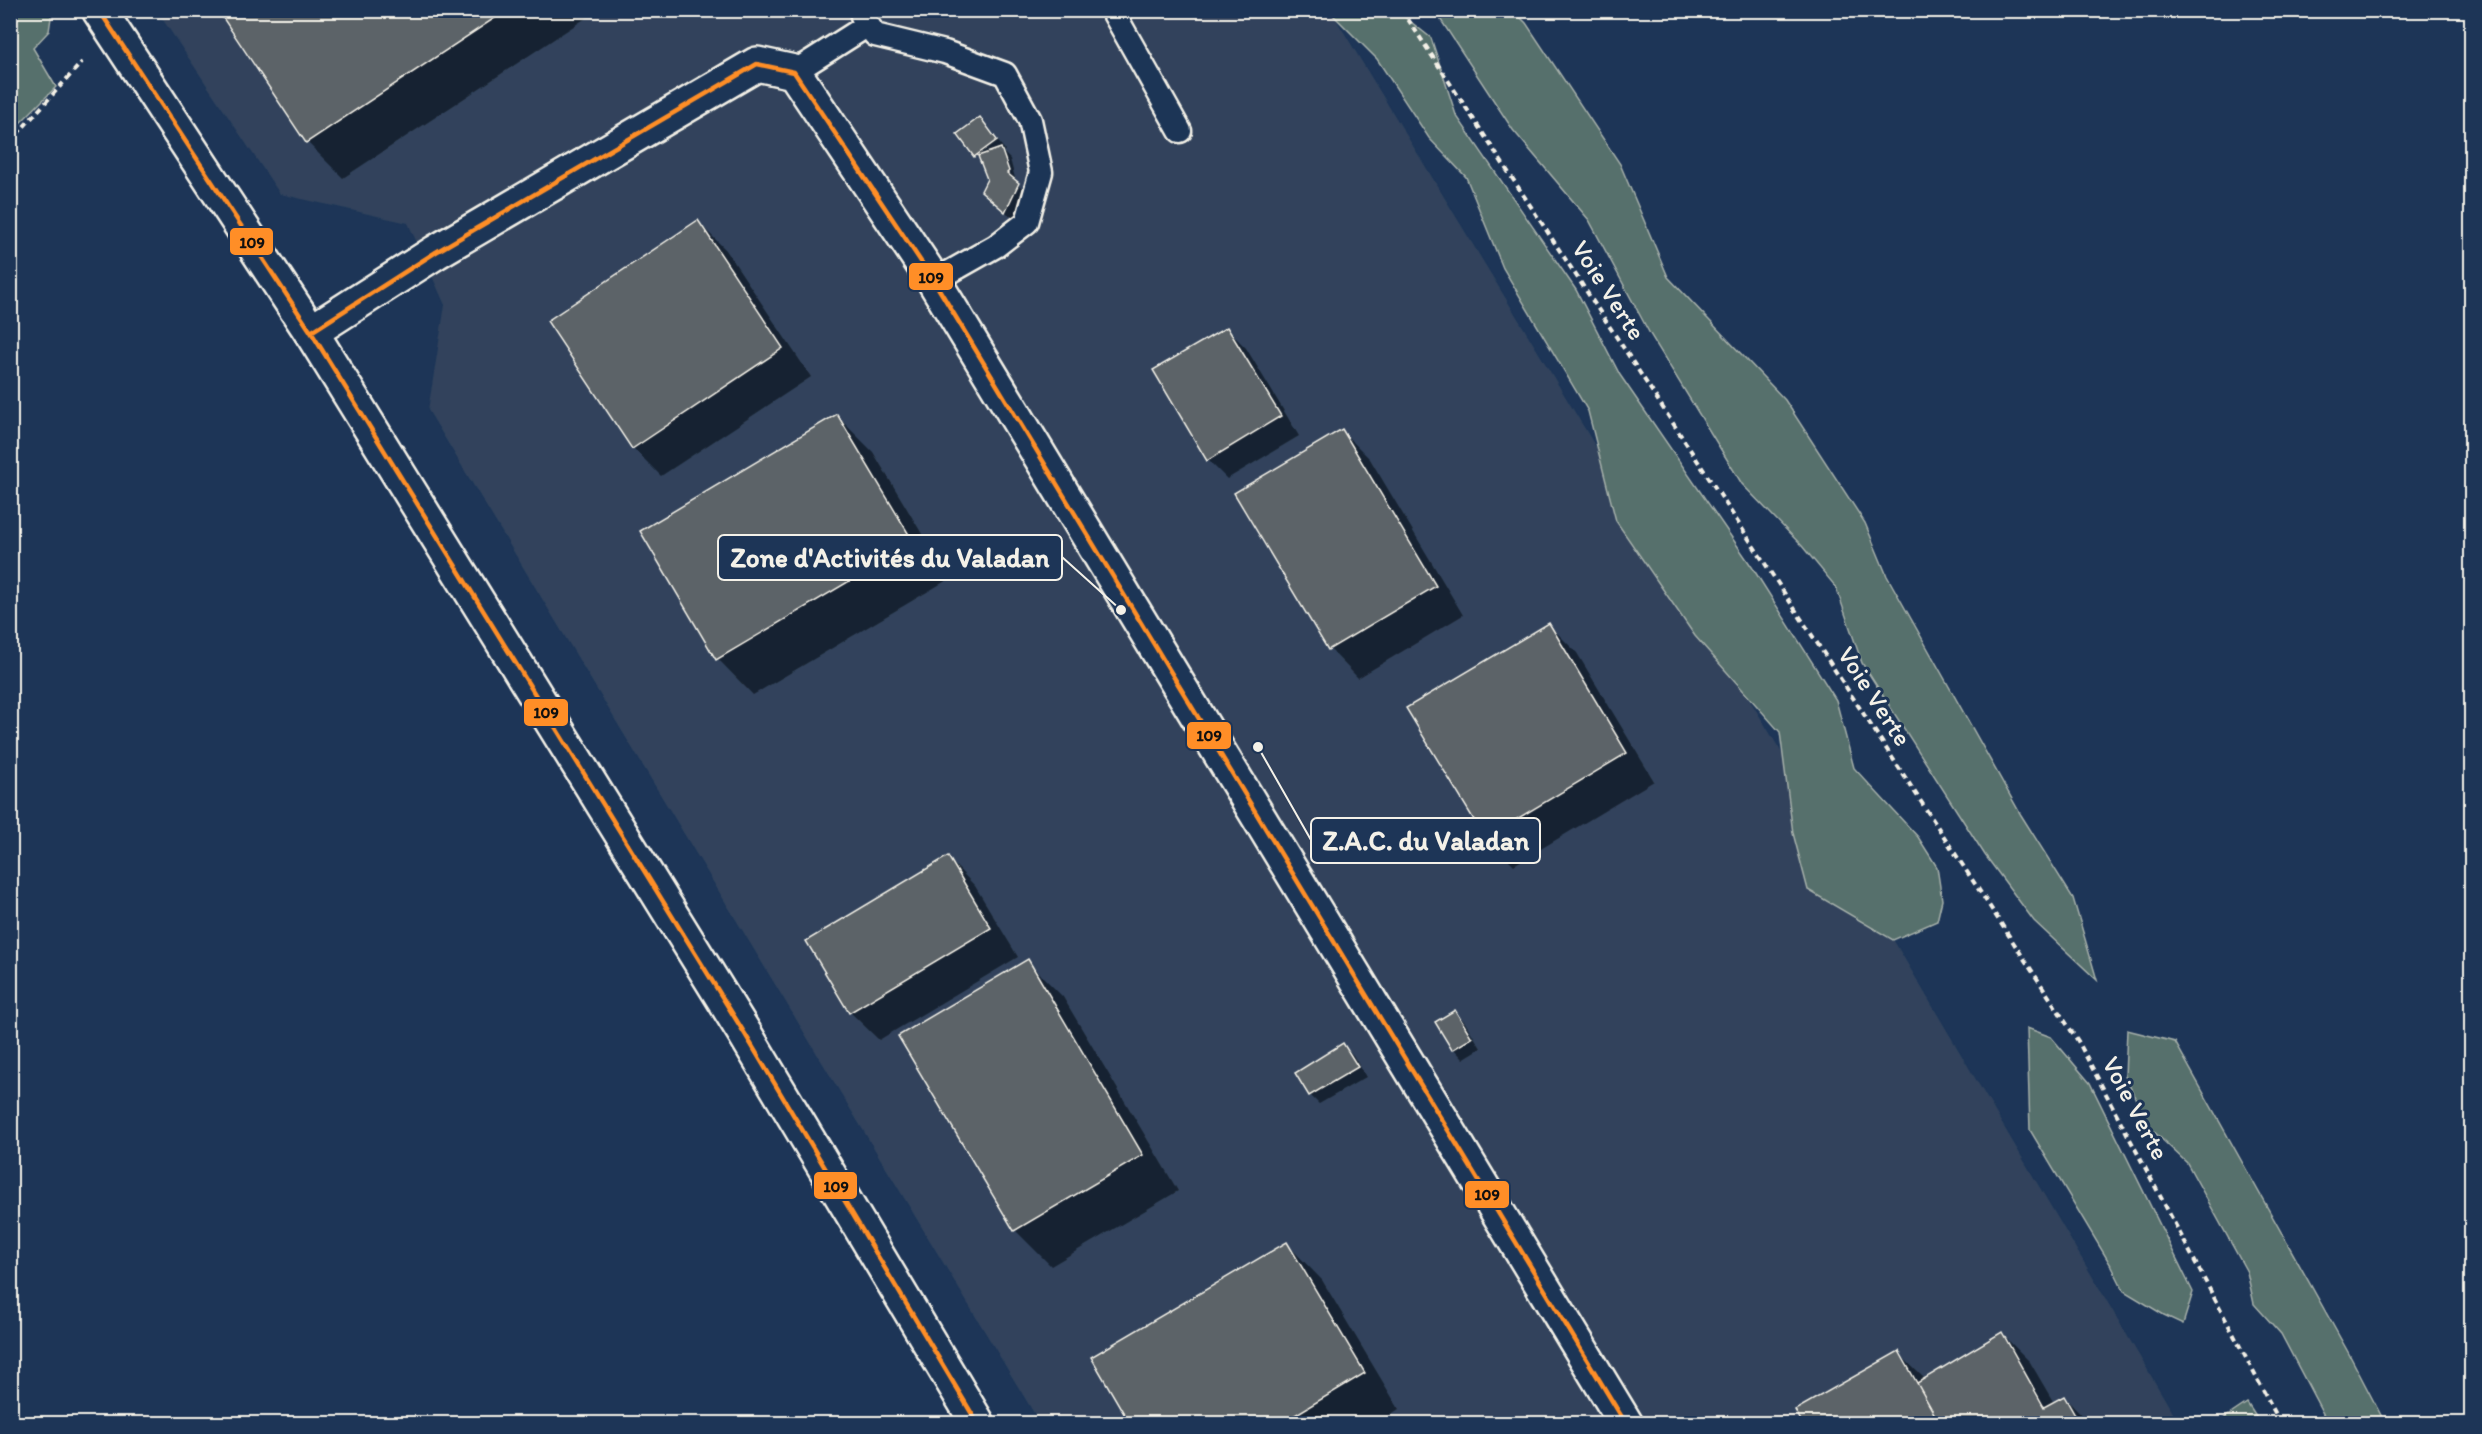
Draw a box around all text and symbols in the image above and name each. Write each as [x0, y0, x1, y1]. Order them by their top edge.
line badge: 109 [229, 227, 274, 256]
text: 109 [239, 233, 265, 252]
street label: Voie Verte [1565, 234, 1653, 346]
line badge: 109 [908, 262, 954, 291]
text: 109 [918, 268, 944, 287]
callout: Zone d'Activités du Valadan [718, 535, 1062, 580]
text: Zone d'Activités du Valadan [730, 541, 1050, 574]
street label: Voie Verte [1831, 640, 1919, 752]
line badge: 109 [523, 698, 569, 727]
text: 109 [533, 703, 559, 722]
line badge: 109 [1186, 721, 1232, 750]
text: 109 [1196, 726, 1222, 745]
callout: Z.A.C. du Valadan [1311, 818, 1540, 863]
text: Z.A.C. du Valadan [1323, 824, 1530, 857]
street label: Voie Verte [2095, 1051, 2177, 1165]
line badge: 109 [813, 1171, 858, 1200]
text: 109 [823, 1177, 849, 1196]
line badge: 109 [1464, 1180, 1510, 1209]
text: 109 [1474, 1185, 1500, 1204]

